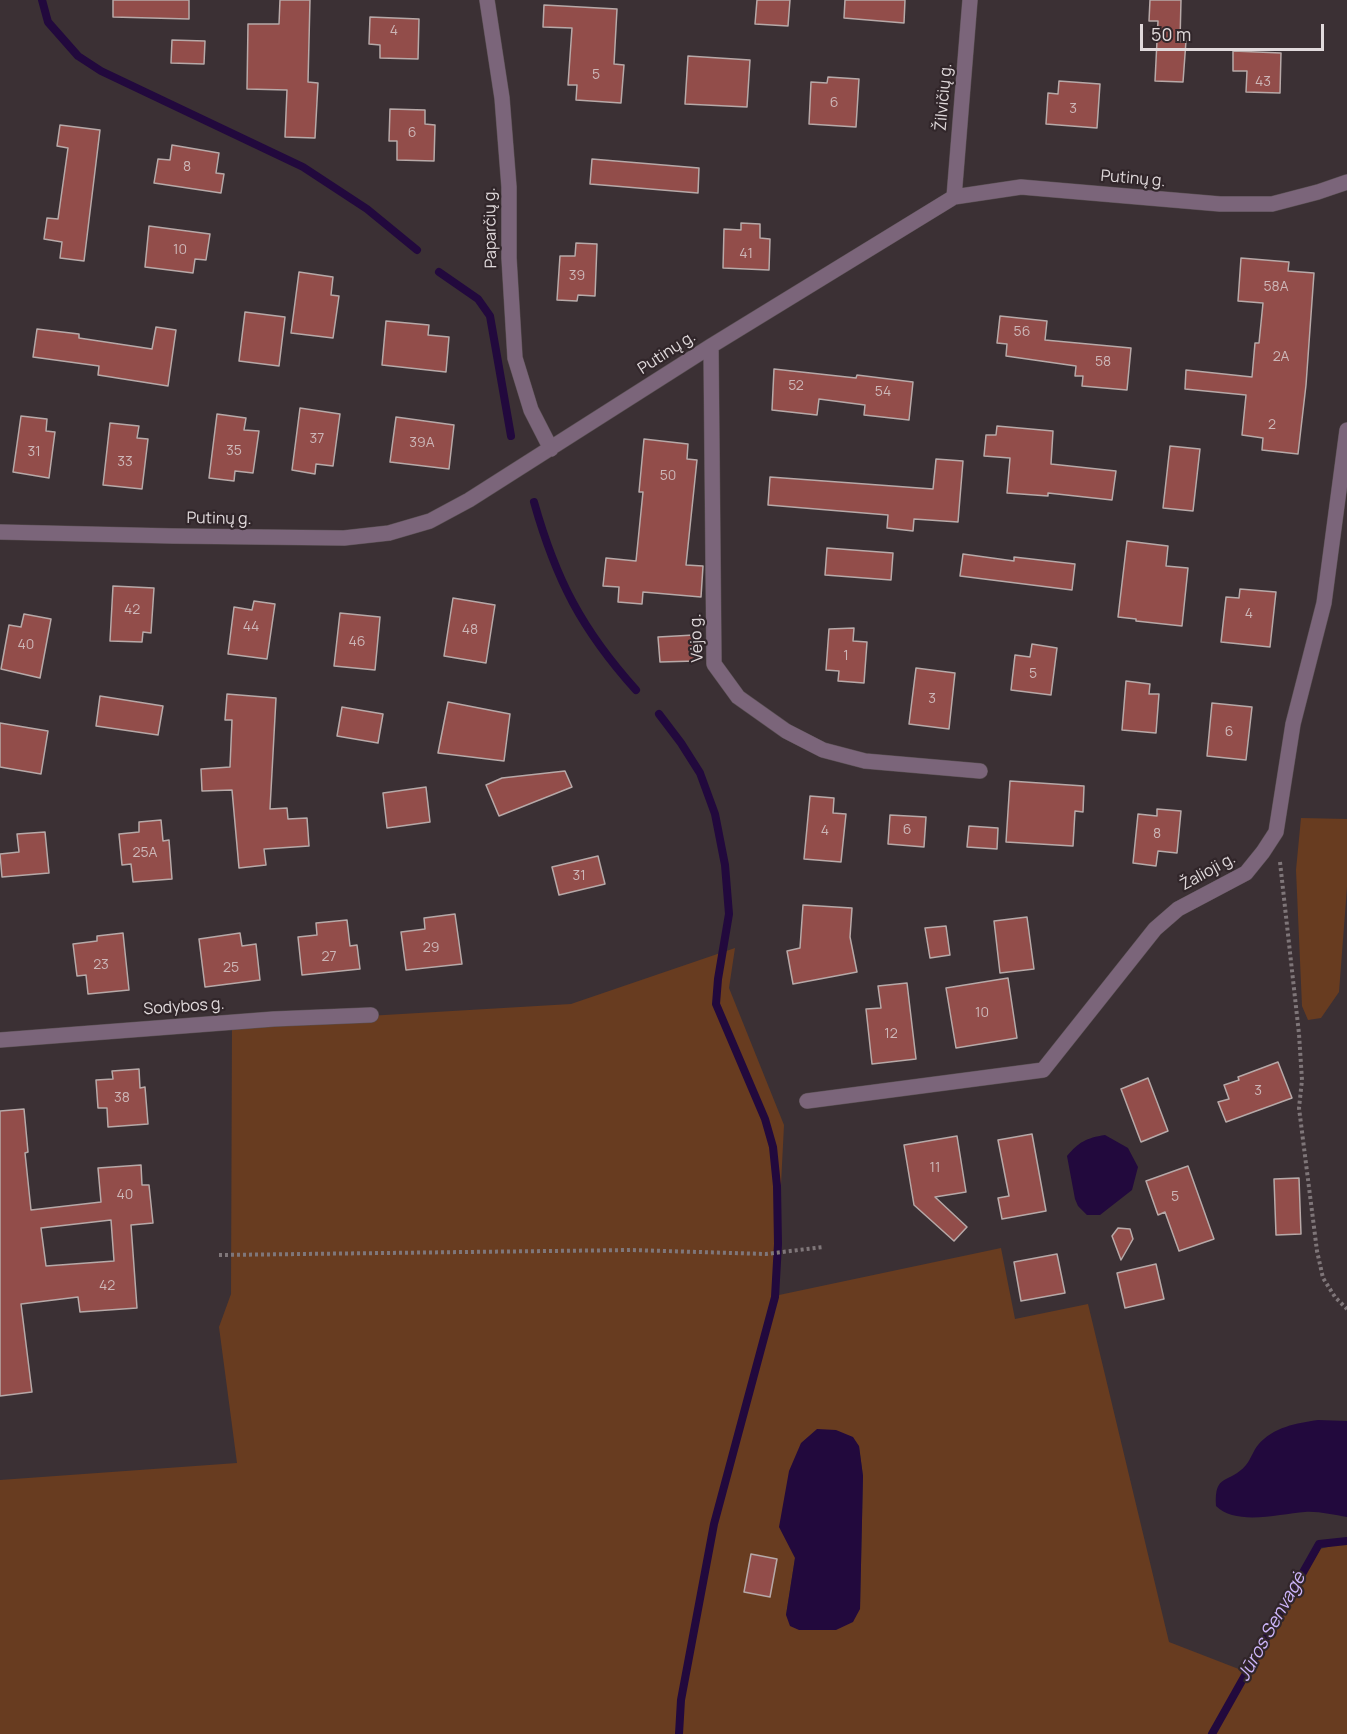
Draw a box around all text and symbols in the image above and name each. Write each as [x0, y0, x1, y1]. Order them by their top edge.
scale bar [1143, 12, 1328, 50]
text: 50 m [1151, 22, 1191, 46]
house number: 4 [390, 23, 398, 39]
street label: Žilvičių g. [931, 62, 957, 132]
house number: 5 [592, 67, 600, 83]
house number: 43 [1255, 74, 1271, 90]
house number: 6 [830, 95, 838, 111]
house number: 3 [1069, 101, 1077, 117]
house number: 6 [408, 125, 416, 141]
house number: 8 [183, 159, 191, 175]
street label: Putinų g. [1100, 167, 1166, 191]
street label: Paparčių g. [481, 187, 501, 269]
house number: 10 [173, 242, 187, 258]
house number: 41 [739, 246, 753, 262]
house number: 39 [569, 268, 585, 284]
house number: 58A [1263, 279, 1289, 295]
house number: 56 [1014, 324, 1030, 340]
street label: Putinų g. [634, 327, 700, 379]
house number: 2A [1273, 349, 1289, 365]
house number: 58 [1095, 354, 1111, 370]
house number: 52 [788, 378, 804, 394]
house number: 54 [875, 384, 891, 400]
house number: 2 [1268, 417, 1276, 433]
house number: 37 [310, 431, 324, 447]
house number: 39A [409, 435, 435, 451]
house number: 35 [226, 443, 242, 459]
house number: 31 [27, 444, 41, 460]
house number: 33 [117, 454, 133, 470]
house number: 50 [660, 468, 676, 484]
street label: Putinų g. [186, 509, 252, 529]
house number: 42 [124, 602, 140, 618]
house number: 4 [1245, 606, 1253, 622]
street label: Vėjo g. [686, 613, 708, 663]
house number: 44 [243, 619, 259, 635]
house number: 48 [462, 622, 478, 638]
house number: 46 [349, 634, 365, 650]
house number: 40 [18, 637, 34, 653]
house number: 1 [843, 648, 849, 664]
house number: 5 [1029, 666, 1037, 682]
house number: 3 [928, 691, 936, 707]
house number: 6 [1225, 724, 1233, 740]
house number: 6 [903, 822, 911, 838]
house number: 4 [821, 823, 829, 839]
house number: 8 [1153, 826, 1161, 842]
house number: 25A [133, 845, 157, 861]
street label: Žalioji g. [1177, 849, 1239, 895]
house number: 31 [572, 868, 586, 884]
house number: 29 [423, 940, 439, 956]
house number: 27 [321, 949, 337, 965]
house number: 23 [93, 957, 109, 973]
house number: 25 [223, 960, 239, 976]
street label: Sodybos g. [143, 995, 225, 1019]
house number: 10 [975, 1005, 989, 1021]
house number: 12 [884, 1026, 898, 1042]
house number: 3 [1254, 1083, 1262, 1099]
house number: 38 [114, 1090, 130, 1106]
house number: 11 [930, 1160, 940, 1176]
house number: 40 [117, 1187, 133, 1203]
house number: 5 [1171, 1189, 1179, 1205]
house number: 42 [99, 1278, 115, 1294]
water label: Jūros Senvagė [1233, 1569, 1311, 1685]

